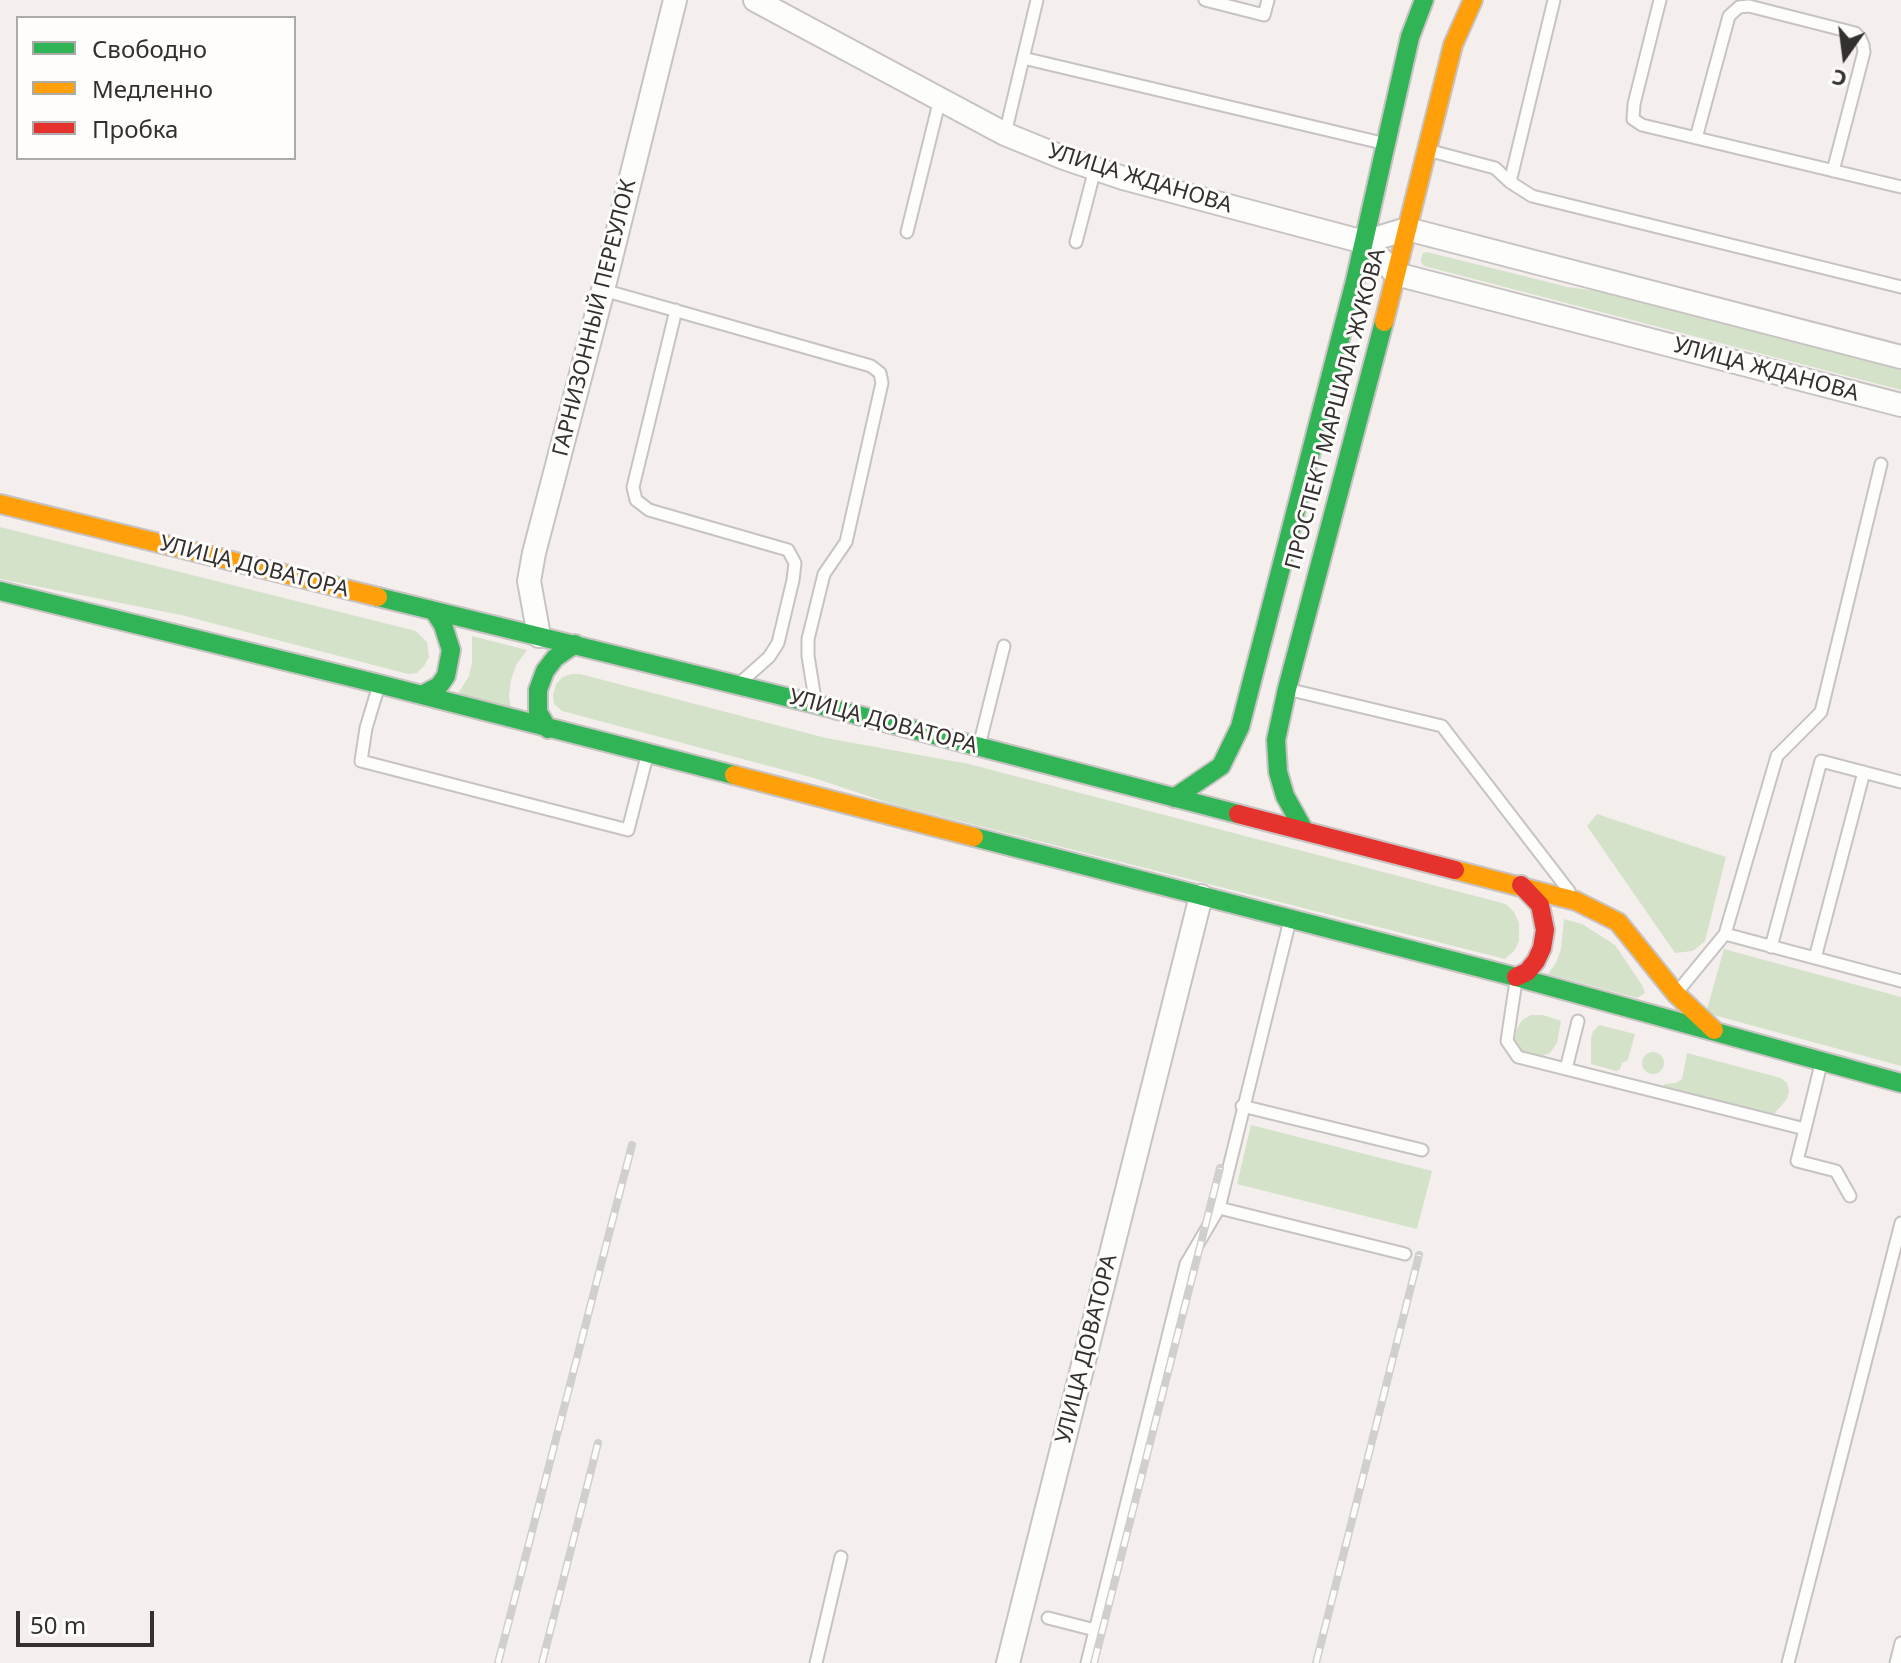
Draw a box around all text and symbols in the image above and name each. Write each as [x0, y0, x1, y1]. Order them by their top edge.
legend [16, 16, 296, 160]
north arrow [1805, 16, 1885, 96]
text: Свободно [92, 32, 207, 65]
text: С [1829, 63, 1850, 96]
text: Медленно [92, 72, 213, 105]
text: Пробка [92, 112, 178, 145]
street label: УЛИЦА ЖДАНОВА [1045, 138, 1235, 220]
street label: ГАРНИЗОННЫЙ ПЕРЕУЛОК [548, 177, 642, 459]
street label: ПРОСПЕКТ МАРШАЛА ЖУКОВА [1280, 246, 1392, 572]
street label: УЛИЦА ЖДАНОВА [1670, 333, 1862, 407]
street label: УЛИЦА ДОВАТОРА [157, 531, 351, 603]
street label: УЛИЦА ДОВАТОРА [786, 684, 980, 760]
street label: УЛИЦА ДОВАТОРА [1051, 1252, 1123, 1446]
scale bar [20, 1595, 158, 1645]
text: 50 m [30, 1608, 86, 1641]

